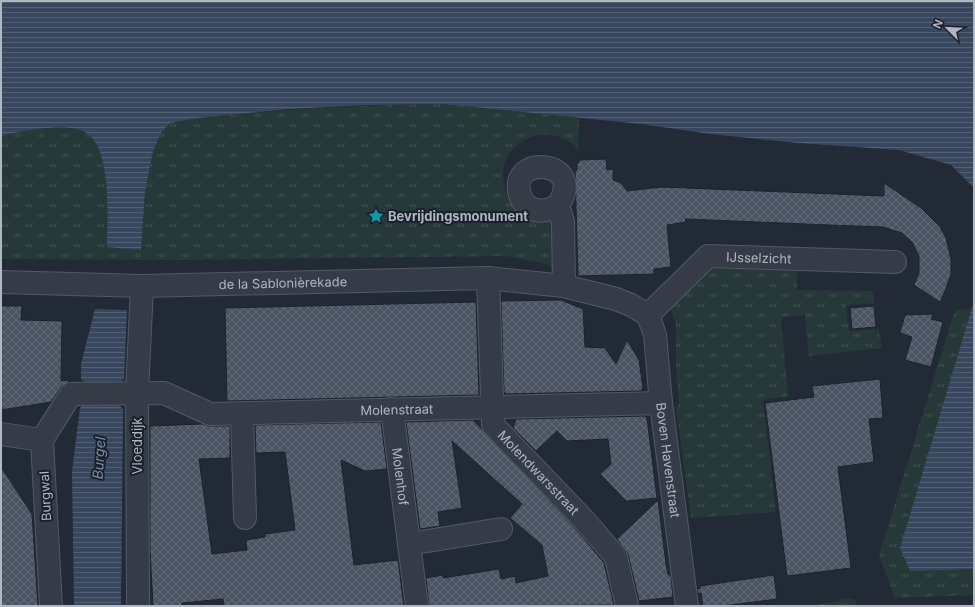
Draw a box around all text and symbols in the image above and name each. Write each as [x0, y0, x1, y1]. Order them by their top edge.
north arrow [927, 8, 967, 48]
text: N [930, 17, 946, 31]
place icon: Bevrijdingsmonument [367, 207, 385, 225]
place label: Bevrijdingsmonument [388, 208, 528, 224]
street label: IJsselzicht [726, 249, 792, 267]
street label: de la Sablonièrekade [218, 273, 347, 292]
street label: Molenstraat [360, 401, 433, 418]
street label: Boven Havenstraat [653, 401, 684, 519]
street label: Vloeddijk [129, 418, 145, 474]
street label: Molendwarsstraat [495, 427, 583, 518]
water label: Burgel [89, 436, 109, 480]
street label: Molenhof [389, 447, 412, 507]
street label: Burgwal [36, 471, 54, 521]

